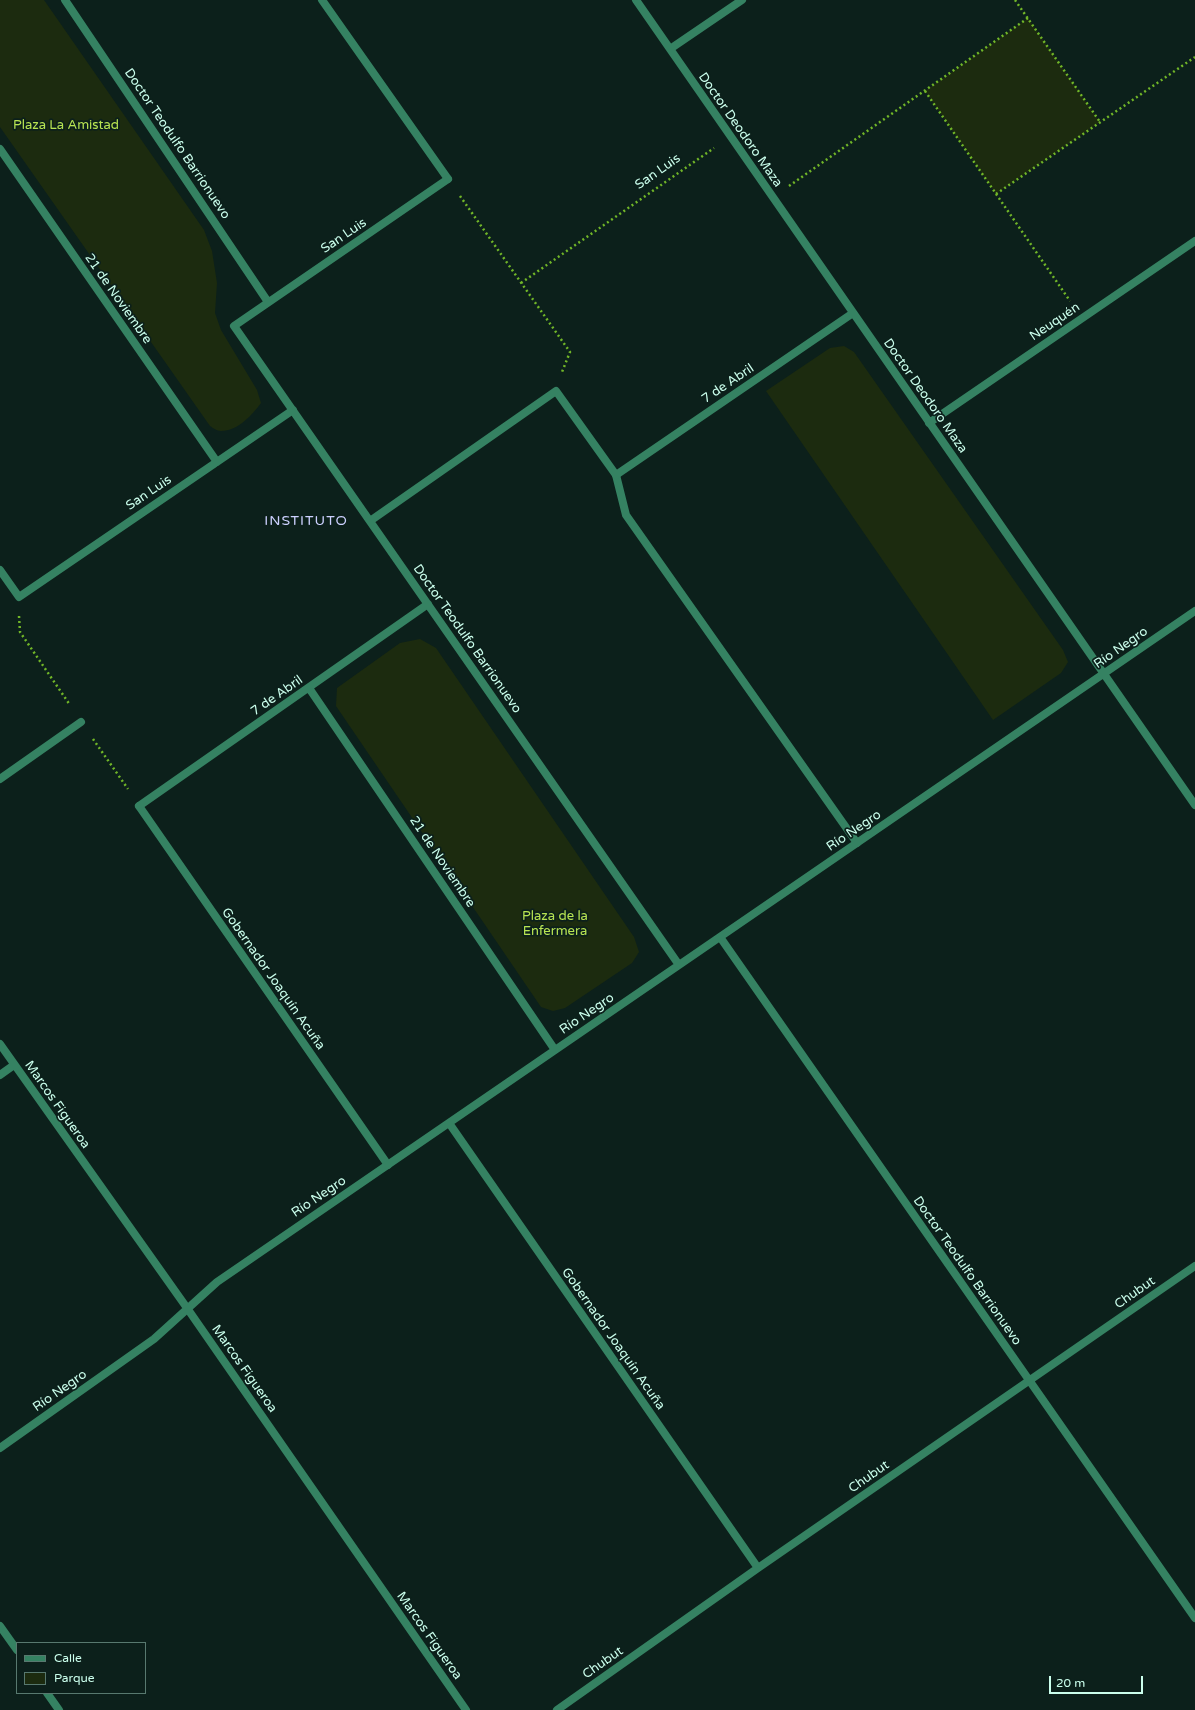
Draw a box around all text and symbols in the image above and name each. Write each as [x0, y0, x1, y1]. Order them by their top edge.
street label: Doctor Teodulfo Barrionuevo [121, 66, 233, 222]
street label: Doctor Deodoro Maza [695, 70, 785, 190]
park label: Plaza La Amistad [13, 118, 119, 134]
street label: San Luis [632, 151, 684, 193]
street label: San Luis [318, 215, 370, 257]
street label: 21 de Noviembre [81, 251, 155, 347]
street label: Neuquén [1027, 300, 1083, 344]
street label: Doctor Deodoro Maza [880, 336, 970, 456]
street label: 7 de Abril [699, 361, 757, 407]
street label: San Luis [123, 472, 175, 514]
district label: INSTITUTO [264, 513, 348, 529]
street label: Doctor Teodulfo Barrionuevo [409, 562, 525, 716]
street label: Río Negro [1091, 624, 1151, 672]
street label: 7 de Abril [248, 672, 306, 720]
street label: Río Negro [824, 807, 884, 855]
street label: 21 de Noviembre [406, 813, 478, 911]
street label: Gobernador Joaquín Acuña [218, 905, 328, 1053]
park label: Plaza de la Enfermera [522, 909, 588, 940]
street label: Río Negro [557, 990, 617, 1038]
street label: Marcos Figueroa [21, 1058, 93, 1152]
street label: Río Negro [289, 1173, 349, 1221]
street label: Doctor Teodulfo Barrionuevo [909, 1194, 1025, 1348]
street label: Gobernador Joaquín Acuña [558, 1265, 668, 1413]
street label: Chubut [1112, 1273, 1158, 1313]
street label: Marcos Figueroa [208, 1322, 280, 1416]
street label: Río Negro [30, 1367, 90, 1415]
street label: Chubut [846, 1457, 892, 1497]
street label: Marcos Figueroa [393, 1589, 465, 1683]
legend [16, 1642, 146, 1694]
street label: Chubut [580, 1643, 626, 1683]
text: Calle [54, 1651, 82, 1665]
scale bar [1051, 1668, 1145, 1694]
text: Parque [54, 1671, 95, 1685]
text: 20 m [1056, 1676, 1085, 1690]

